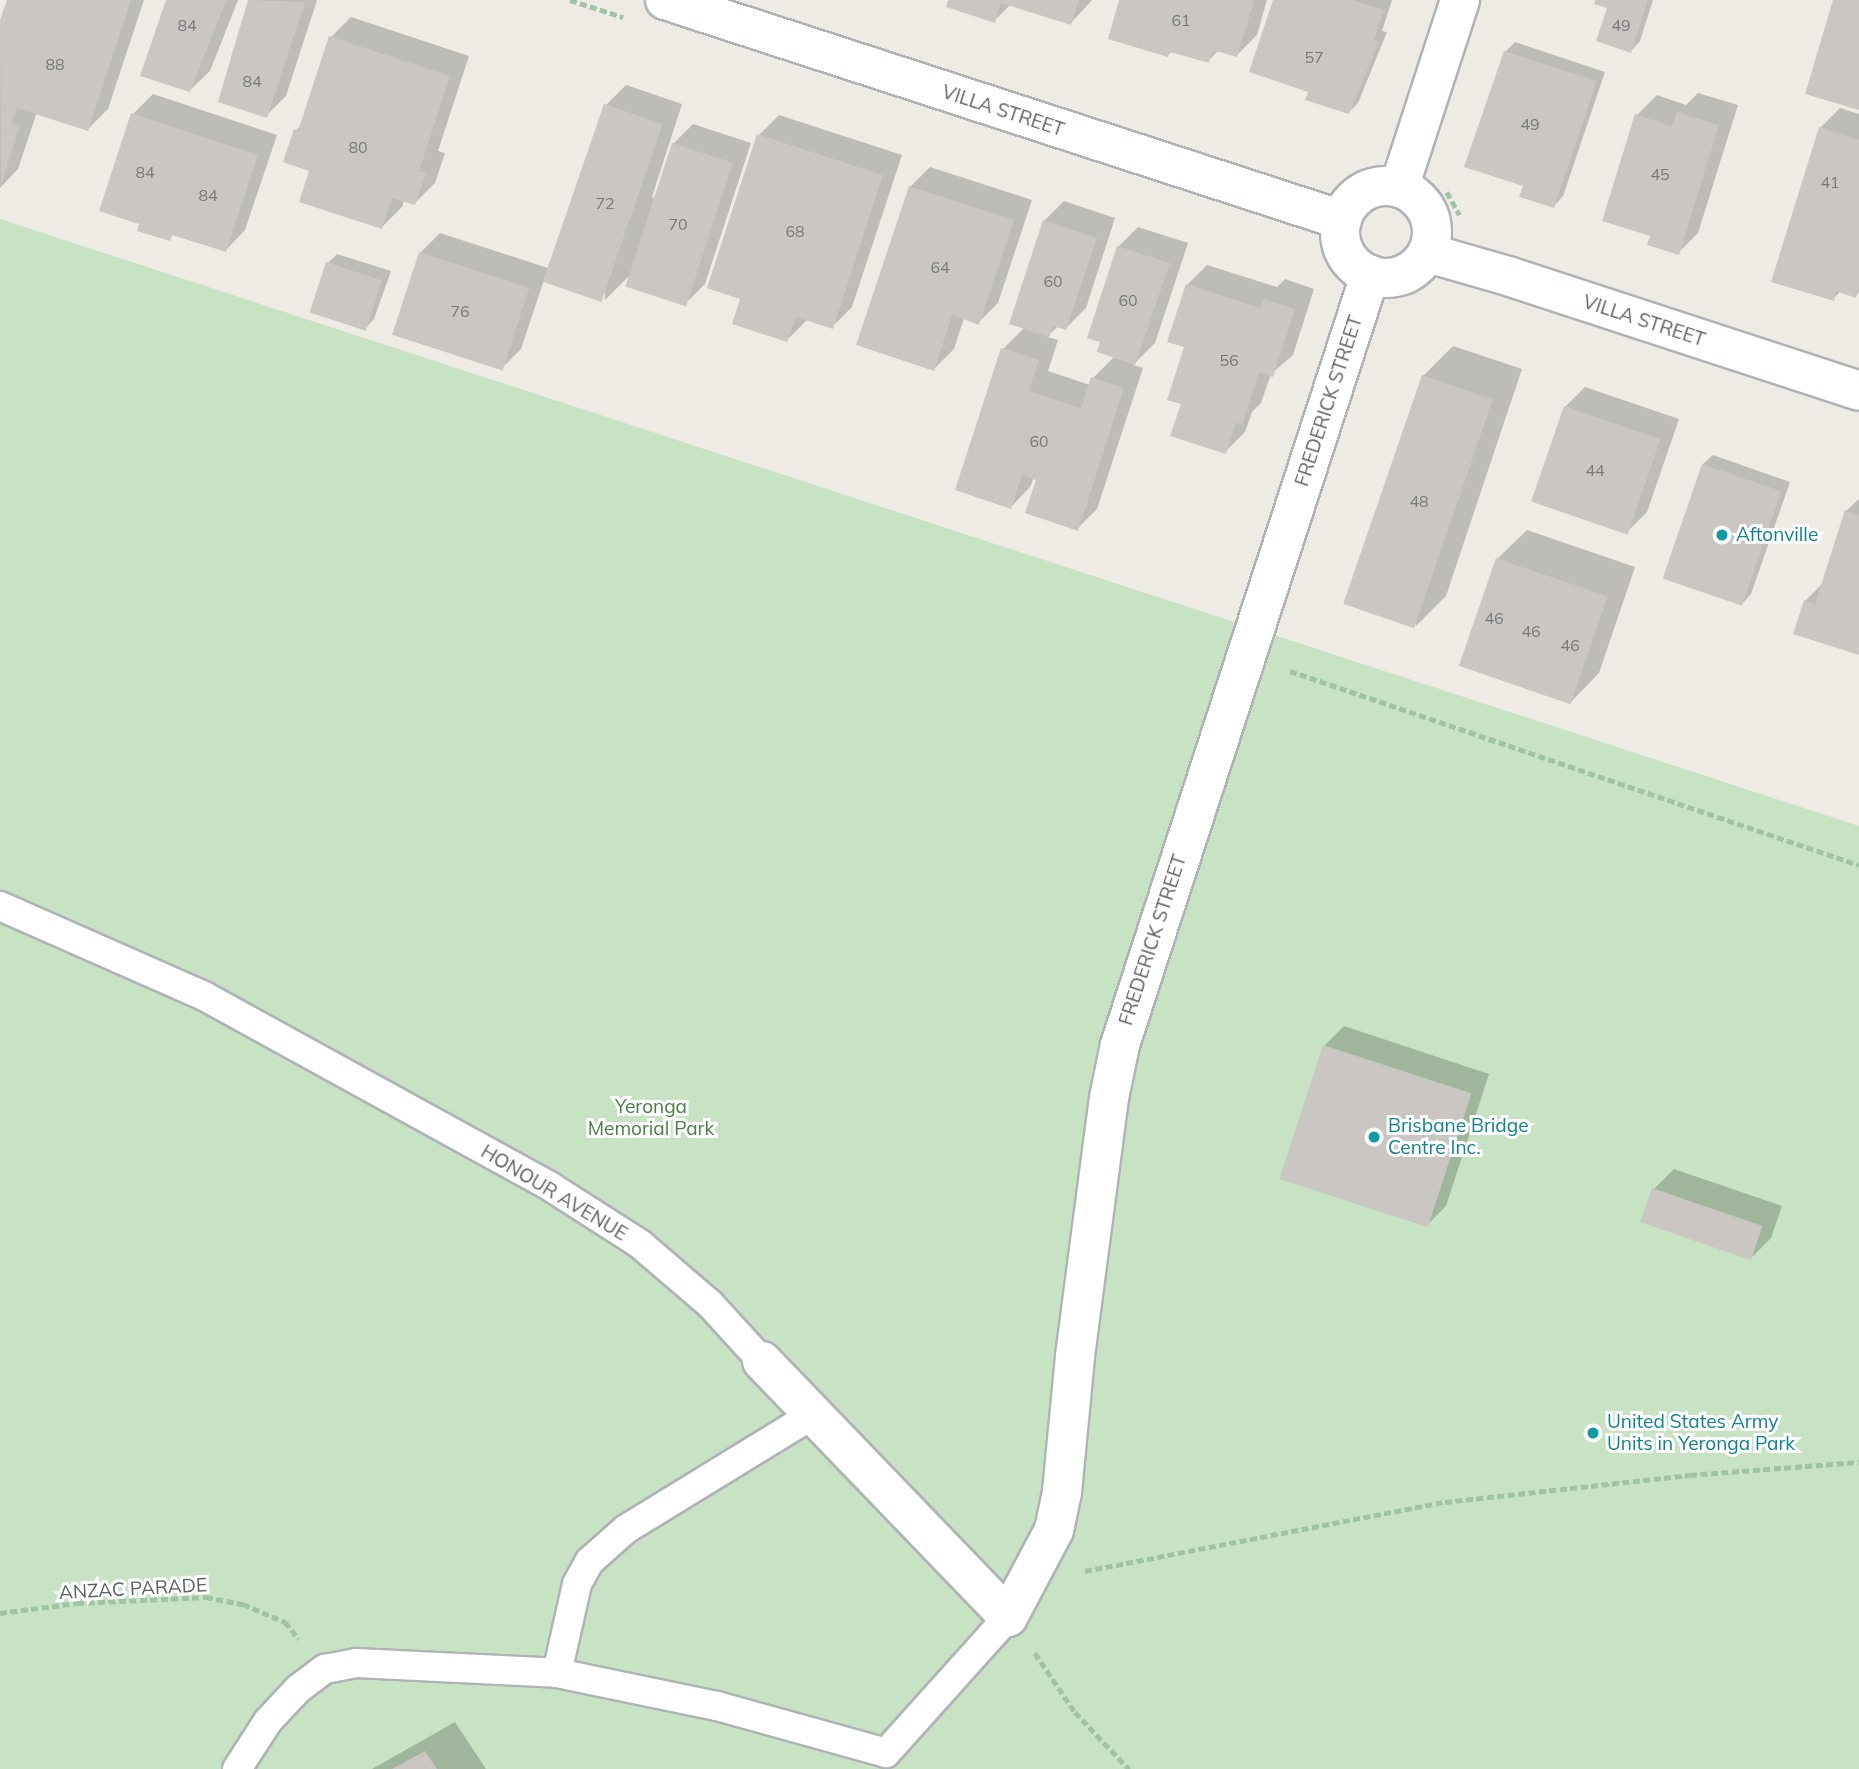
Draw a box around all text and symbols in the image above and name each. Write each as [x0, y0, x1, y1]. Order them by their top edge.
house number: 61 [1171, 10, 1191, 30]
house number: 84 [177, 15, 197, 35]
house number: 49 [1611, 15, 1631, 35]
house number: 57 [1304, 47, 1324, 67]
house number: 88 [45, 54, 65, 74]
house number: 84 [242, 71, 262, 91]
street label: VILLA STREET [939, 81, 1067, 141]
house number: 49 [1520, 114, 1540, 134]
house number: 80 [348, 137, 368, 157]
house number: 84 [135, 162, 155, 182]
house number: 45 [1650, 164, 1670, 184]
house number: 41 [1820, 172, 1840, 192]
house number: 84 [198, 185, 218, 205]
house number: 72 [595, 193, 615, 213]
house number: 70 [668, 214, 688, 234]
house number: 68 [785, 221, 805, 241]
house number: 64 [930, 257, 950, 277]
house number: 60 [1043, 271, 1063, 291]
house number: 60 [1118, 290, 1138, 310]
street label: VILLA STREET [1580, 291, 1708, 351]
house number: 76 [450, 301, 470, 321]
street label: FREDERICK STREET [1291, 313, 1367, 489]
house number: 56 [1219, 350, 1239, 370]
house number: 60 [1029, 431, 1049, 451]
house number: 44 [1585, 460, 1605, 480]
house number: 48 [1409, 491, 1429, 511]
place label: Aftonville [1736, 524, 1818, 546]
marker: Aftonville [1714, 527, 1730, 543]
house number: 46 [1484, 608, 1504, 628]
house number: 46 [1521, 621, 1541, 641]
house number: 46 [1560, 635, 1580, 655]
street label: FREDERICK STREET [1115, 852, 1191, 1028]
park label: Yeronga Memorial Park [588, 1096, 714, 1140]
place label: Brisbane Bridge Centre Inc. [1388, 1115, 1529, 1159]
marker: Brisbane Bridge Centre Inc. [1366, 1129, 1382, 1145]
street label: HONOUR AVENUE [477, 1140, 631, 1246]
place label: United States Army Units in Yeronga Park [1607, 1411, 1795, 1455]
marker: United States Army Units in Yeronga Park [1585, 1425, 1601, 1441]
street label: ANZAC PARADE [58, 1574, 208, 1604]

